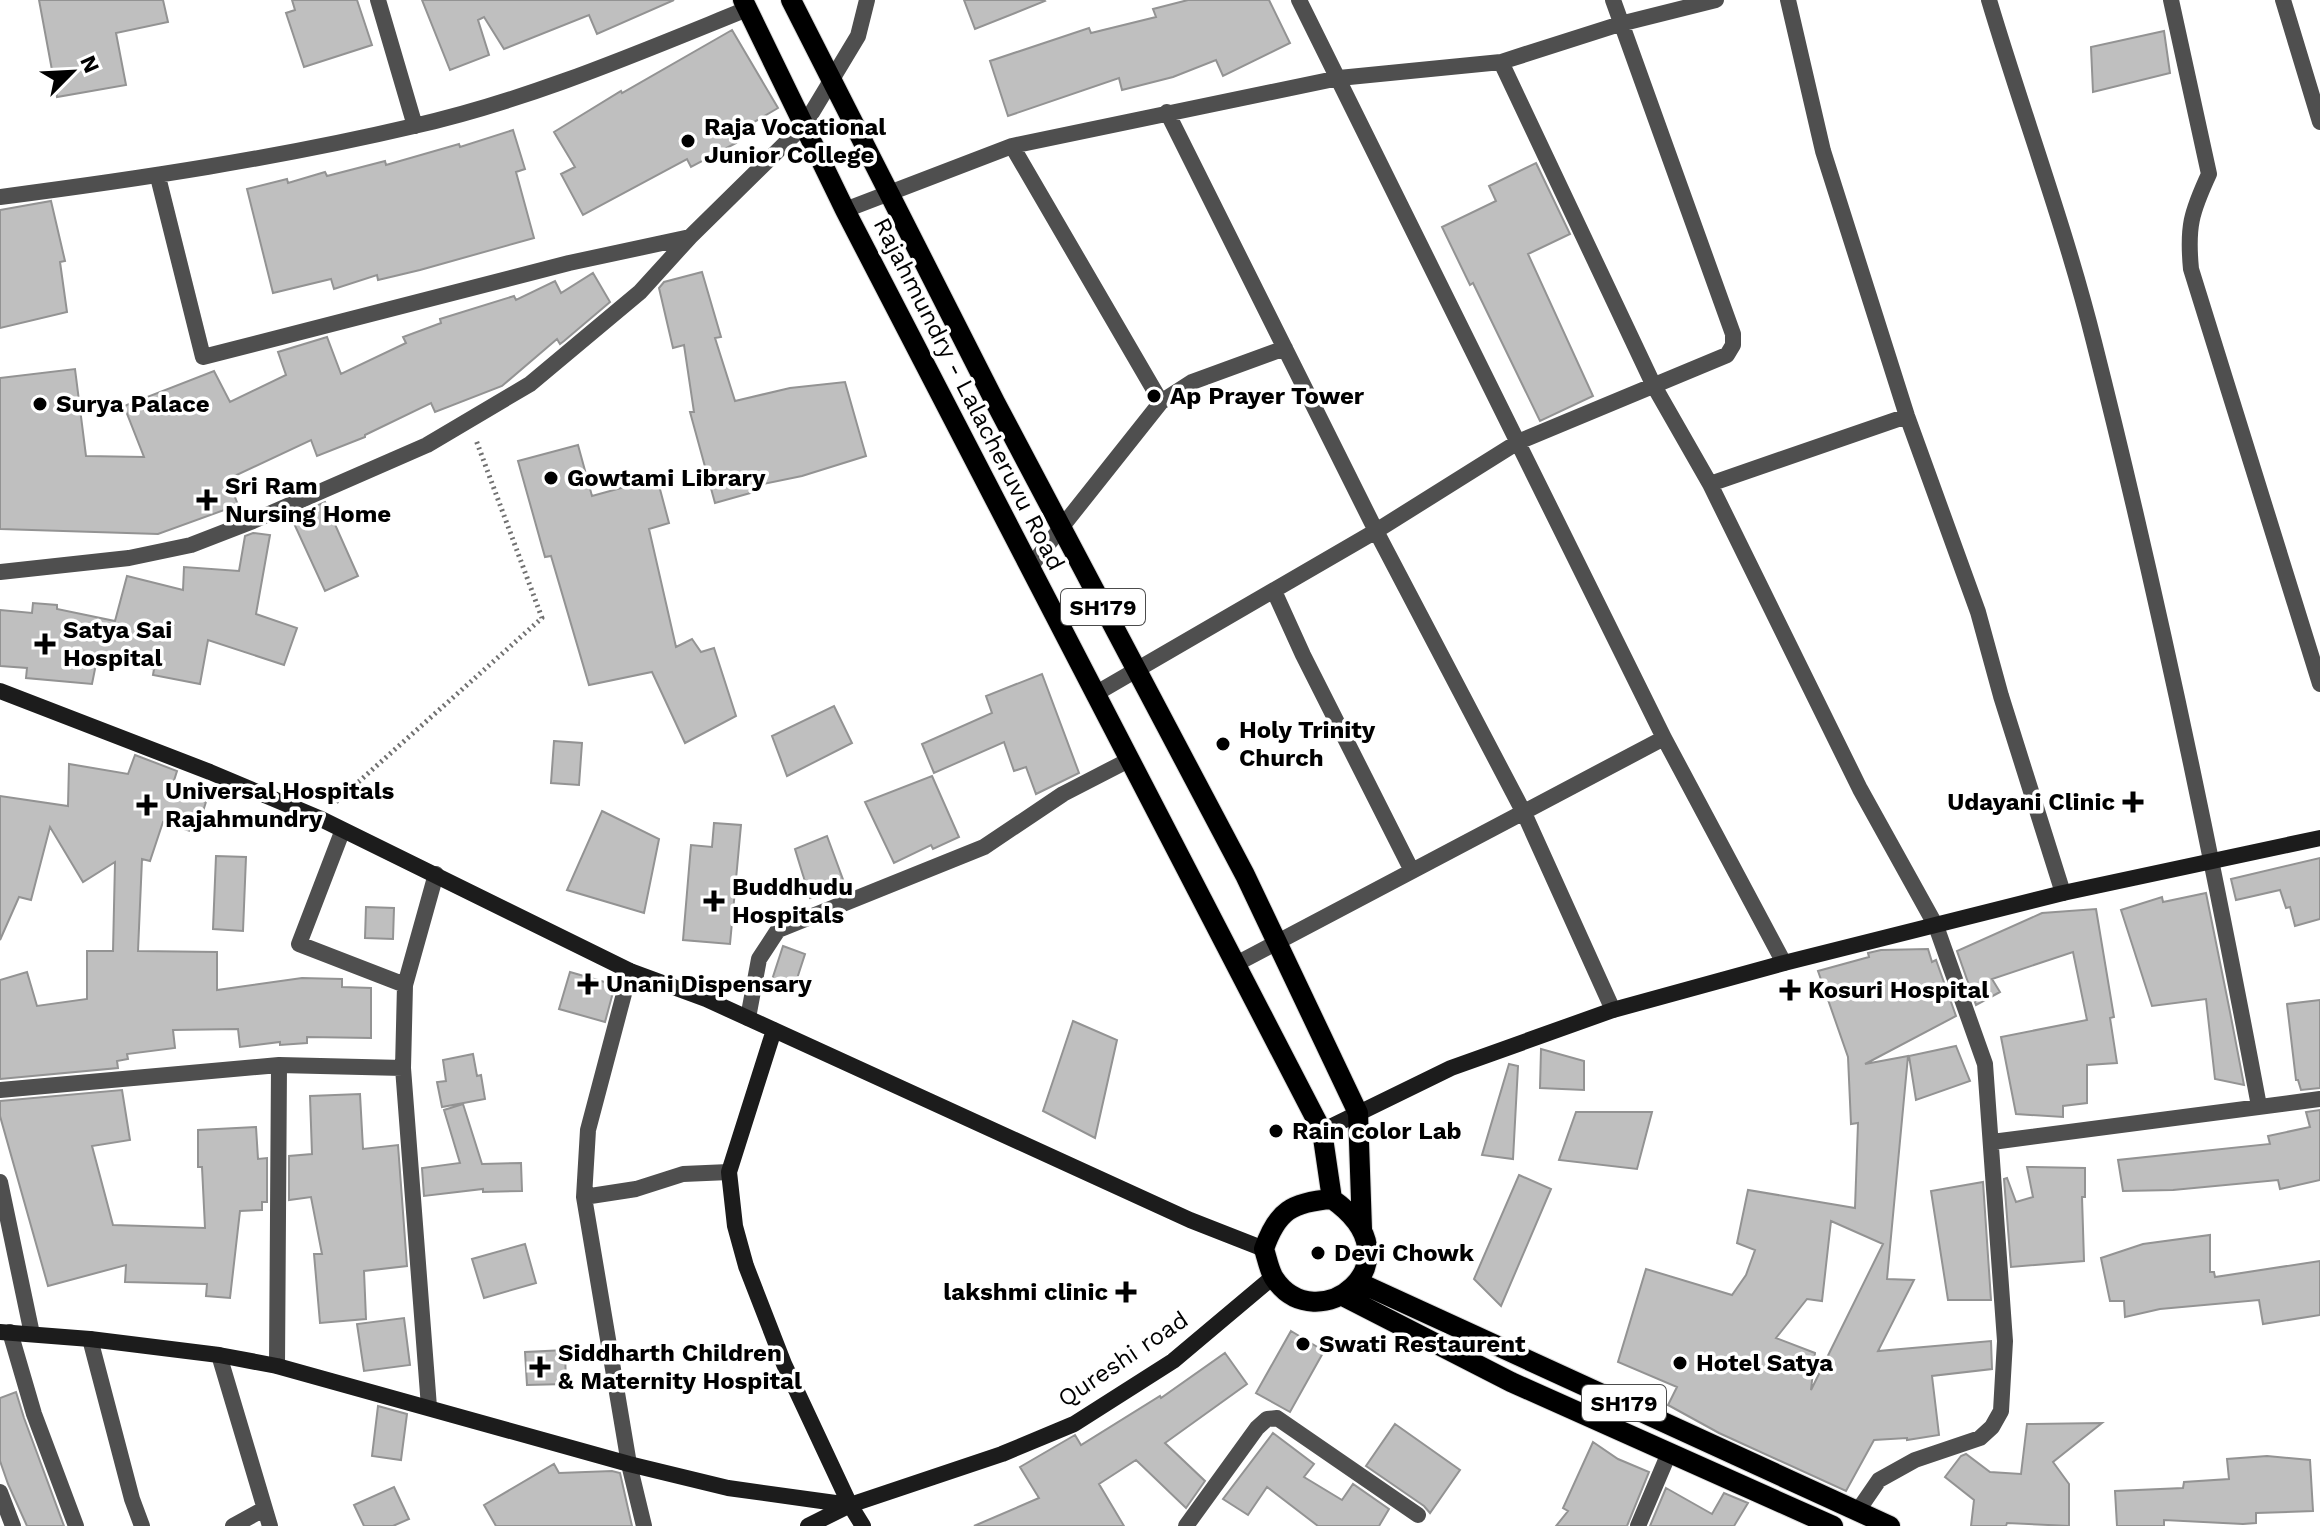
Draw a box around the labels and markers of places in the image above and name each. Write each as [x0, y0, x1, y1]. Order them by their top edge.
place label: Raja Vocational Junior College [704, 113, 886, 169]
marker: Raja Vocational Junior College [679, 132, 697, 150]
place label: Ap Prayer Tower [1170, 382, 1365, 410]
marker: Ap Prayer Tower [1145, 387, 1163, 405]
place label: Surya Palace [56, 390, 210, 418]
marker: Surya Palace [31, 395, 49, 413]
place label: Gowtami Library [567, 464, 766, 492]
marker: Gowtami Library [542, 469, 560, 487]
place label: Sri Ram Nursing Home [225, 472, 391, 528]
marker: Sri Ram Nursing Home [196, 489, 218, 511]
place label: Satya Sai Hospital [63, 616, 172, 672]
marker: Satya Sai Hospital [34, 633, 56, 655]
place label: Holy Trinity Church [1239, 716, 1376, 772]
marker: Holy Trinity Church [1214, 735, 1232, 753]
place label: Universal Hospitals Rajahmundry [165, 777, 395, 833]
place label: Udayani Clinic [1947, 788, 2115, 816]
marker: Udayani Clinic [2122, 791, 2144, 813]
marker: Universal Hospitals Rajahmundry [136, 794, 158, 816]
place label: Buddhudu Hospitals [732, 873, 853, 929]
marker: Buddhudu Hospitals [703, 890, 725, 912]
place label: Unani Dispensary [606, 970, 812, 998]
marker: Unani Dispensary [577, 973, 599, 995]
place label: Kosuri Hospital [1808, 976, 1989, 1004]
marker: Kosuri Hospital [1779, 979, 1801, 1001]
place label: Rain color Lab [1292, 1117, 1462, 1145]
marker: Rain color Lab [1267, 1122, 1285, 1140]
place label: Devi Chowk [1334, 1239, 1474, 1267]
marker: Devi Chowk [1309, 1244, 1327, 1262]
place label: lakshmi clinic [943, 1278, 1108, 1306]
marker: lakshmi clinic [1115, 1281, 1137, 1303]
place label: Swati Restaurent [1319, 1330, 1526, 1358]
marker: Swati Restaurent [1294, 1335, 1312, 1353]
place label: Siddharth Children & Maternity Hospital [558, 1339, 802, 1395]
place label: Hotel Satya [1696, 1349, 1833, 1377]
marker: Hotel Satya [1671, 1354, 1689, 1372]
marker: Siddharth Children & Maternity Hospital [529, 1356, 551, 1378]

